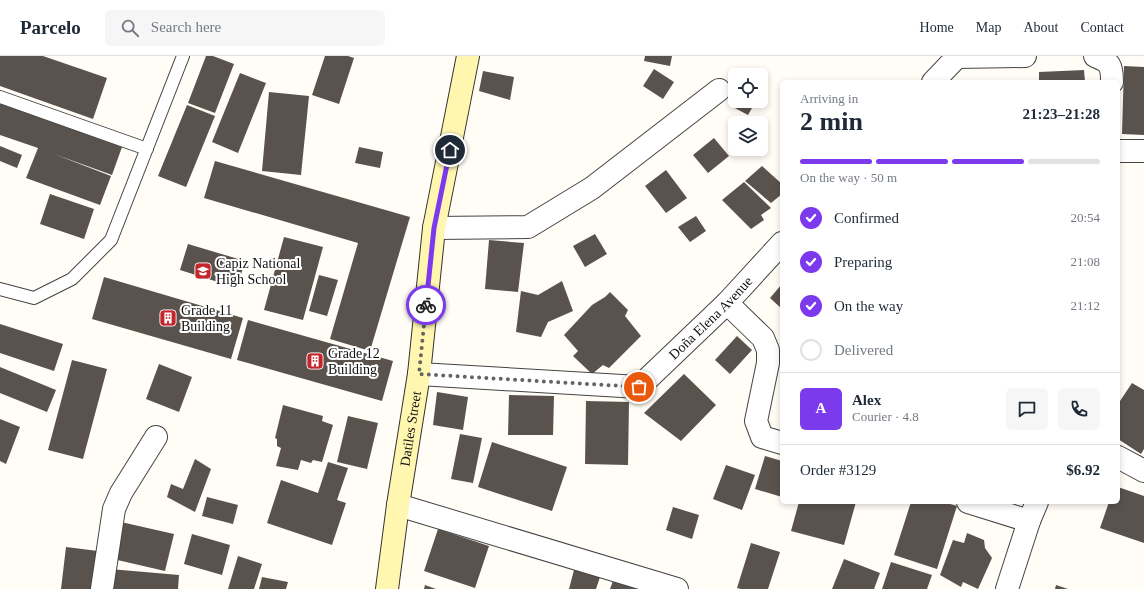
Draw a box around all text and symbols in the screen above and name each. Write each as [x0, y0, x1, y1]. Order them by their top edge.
search box [105, 10, 385, 46]
text: Parcelo [20, 17, 81, 38]
icon: search [119, 17, 141, 39]
text: Search here [151, 19, 221, 35]
text: Home [920, 20, 954, 35]
text: Map [976, 20, 1001, 35]
text: About [1023, 20, 1058, 35]
text: Contact [1080, 20, 1124, 35]
map controls [728, 68, 768, 156]
button: locate [728, 68, 768, 108]
text: Arriving in [800, 91, 858, 106]
text: 21:23–21:28 [1023, 106, 1100, 122]
text: 2 min [800, 107, 863, 136]
button: layers [728, 116, 768, 156]
pin [433, 133, 467, 167]
icon: home [439, 139, 461, 161]
text: On the way · 50 m [800, 170, 897, 185]
icon: check [800, 207, 822, 229]
text: Confirmed [834, 210, 899, 226]
text: 20:54 [1070, 210, 1100, 225]
icon: check [800, 251, 822, 273]
text: Preparing [834, 254, 892, 270]
text: 21:08 [1070, 254, 1100, 269]
place label: Capiz National High School [216, 256, 300, 287]
school or university icon: Capiz National High School [193, 261, 213, 281]
street label: Doña Elena Avenue [666, 273, 755, 362]
courier [406, 285, 446, 325]
icon: bike [415, 294, 437, 316]
icon: check [800, 295, 822, 317]
text: On the way [834, 298, 903, 314]
text: 21:12 [1070, 298, 1100, 313]
place label: Grade 11 Building [181, 303, 232, 334]
building icon: Grade 11 Building [158, 308, 178, 328]
text: Delivered [834, 342, 893, 358]
place label: Grade 12 Building [328, 346, 380, 377]
building icon: Grade 12 Building [305, 351, 325, 371]
pin [622, 370, 656, 404]
icon: bag [628, 376, 650, 398]
button: chat [1006, 388, 1048, 430]
button: phone [1058, 388, 1100, 430]
street label: Datiles Street [397, 390, 424, 467]
text: Alex [852, 392, 881, 408]
text: A [816, 400, 826, 416]
text: Courier · 4.8 [852, 409, 919, 424]
text: Order #3129 [800, 462, 876, 478]
text: $6.92 [1066, 462, 1100, 478]

